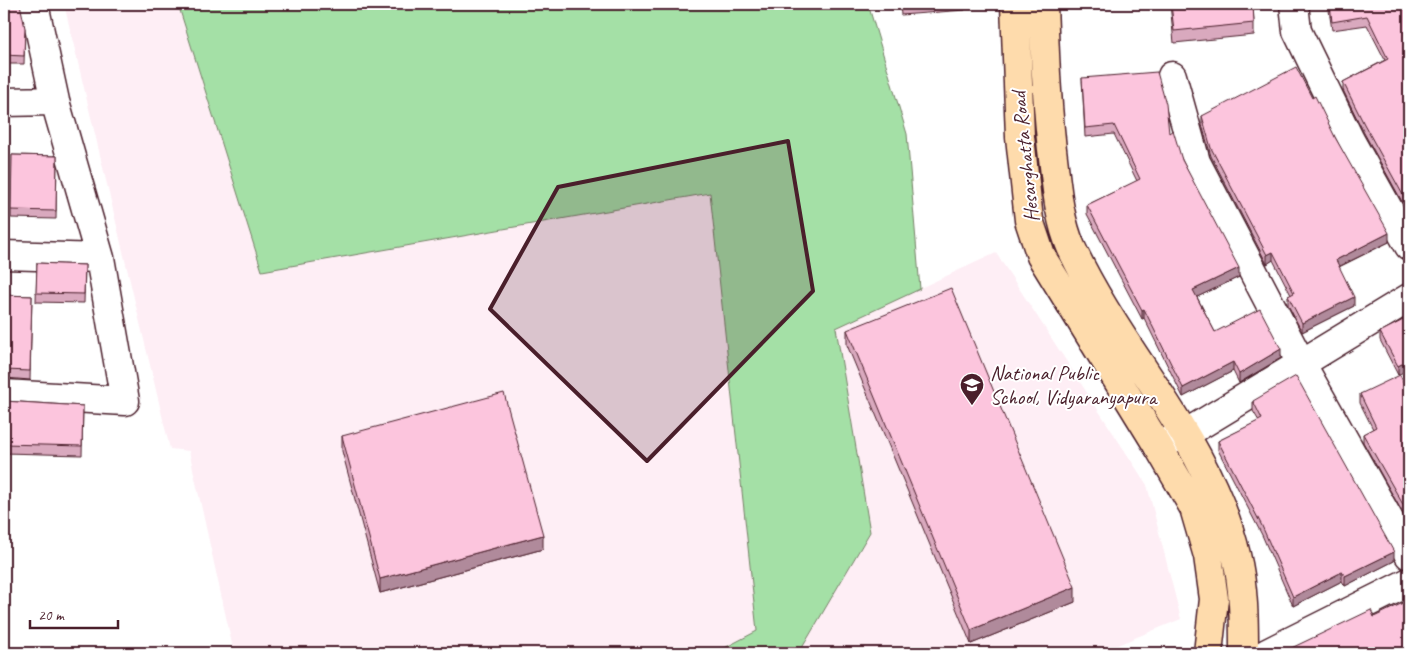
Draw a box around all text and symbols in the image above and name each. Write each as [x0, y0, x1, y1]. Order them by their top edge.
street label: Hesarghatta Road [1005, 87, 1045, 224]
place label: National Public School, Vidyaranyapura [990, 360, 1159, 410]
school or university icon: National Public School, Vidyaranyapura [959, 372, 985, 406]
scale bar [30, 597, 118, 629]
text: 20 m [38, 606, 65, 625]

